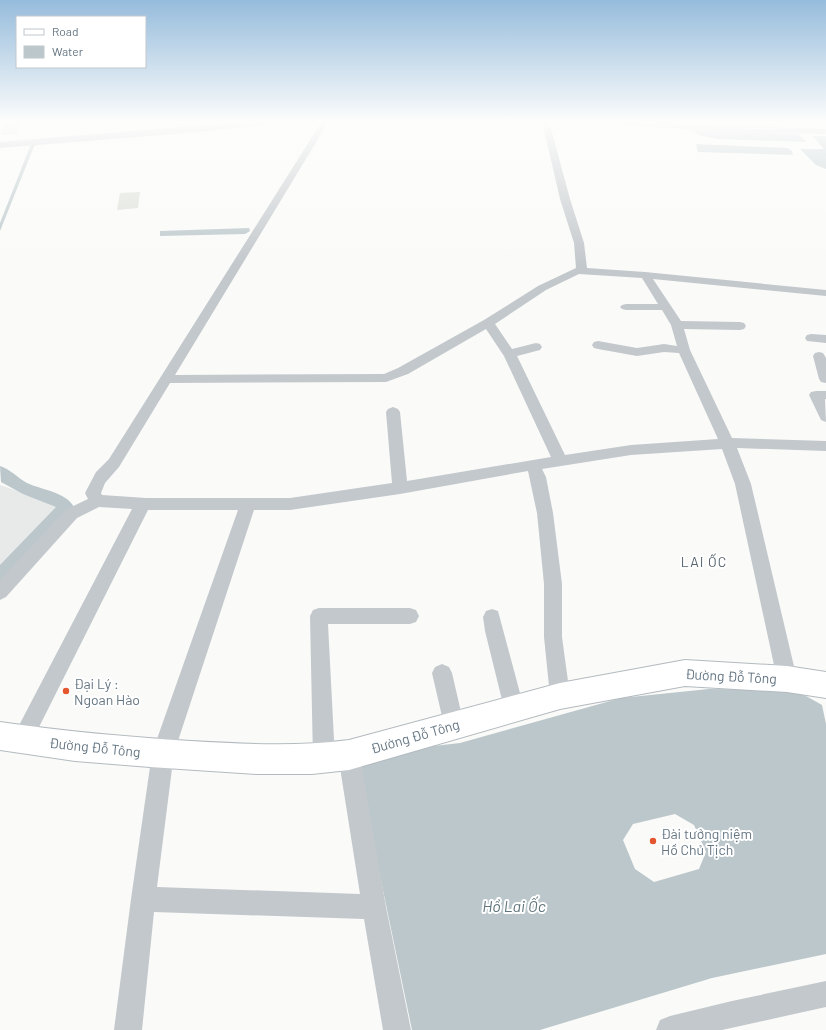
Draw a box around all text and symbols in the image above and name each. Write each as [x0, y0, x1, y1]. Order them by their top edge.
legend [16, 16, 146, 68]
text: Road [52, 24, 79, 38]
text: Water [52, 44, 84, 58]
district label: LAI ỐC [681, 553, 727, 570]
street label: Đường Đỗ Tông [685, 665, 777, 687]
place label: Đại Lý : Ngoan Hào [74, 675, 140, 708]
marker: Đại Lý : Ngoan Hào [61, 686, 71, 696]
street label: Đường Đỗ Tông [369, 715, 461, 757]
street label: Đường Đỗ Tông [49, 734, 141, 760]
place label: Đài tưởng niệm Hồ Chủ Tịch [661, 825, 752, 858]
marker: Đài tưởng niệm Hồ Chủ Tịch [648, 836, 658, 846]
water label: Hồ Lai Ốc [482, 896, 546, 915]

